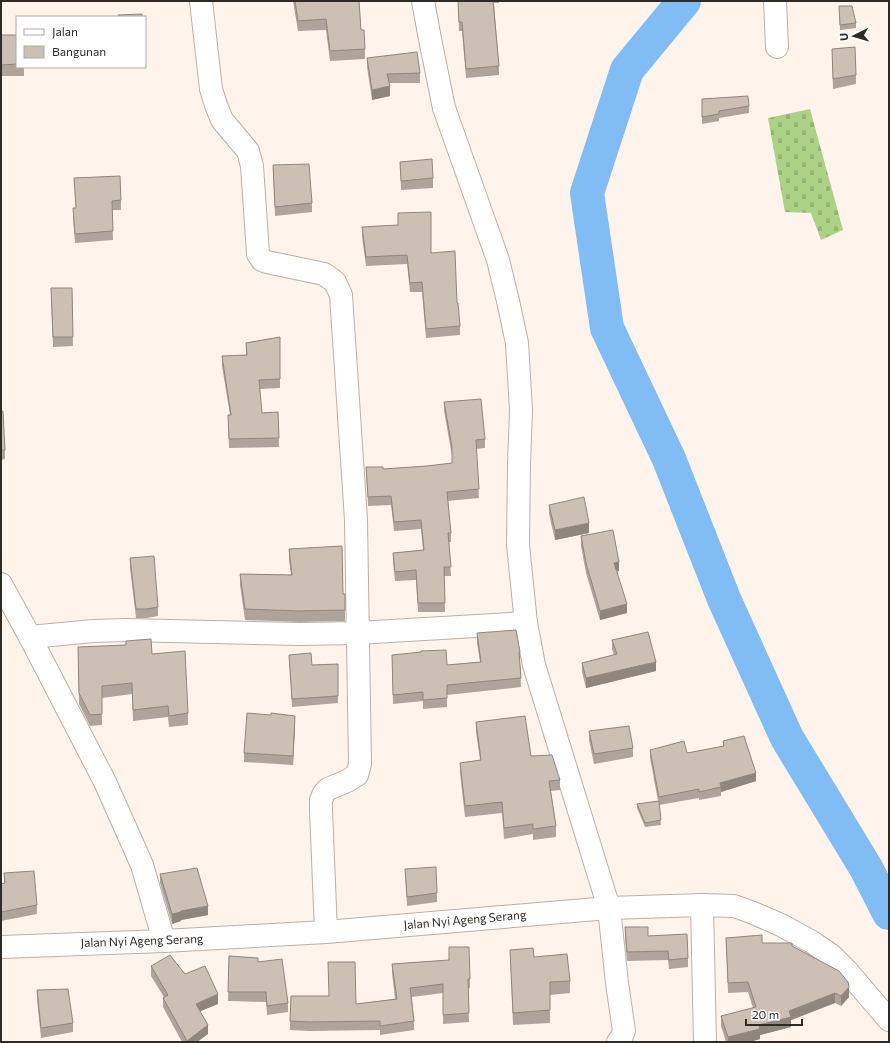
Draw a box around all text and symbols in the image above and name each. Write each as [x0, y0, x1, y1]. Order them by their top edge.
legend [16, 16, 146, 68]
north arrow [834, 16, 874, 56]
text: Jalan [52, 24, 78, 39]
text: U [837, 32, 850, 41]
text: Bangunan [52, 44, 106, 58]
street label: Jalan Nyi Ageng Serang [403, 907, 527, 932]
street label: Jalan Nyi Ageng Serang [80, 931, 204, 950]
scale bar [746, 1001, 802, 1027]
text: 20 m [752, 1007, 779, 1021]

